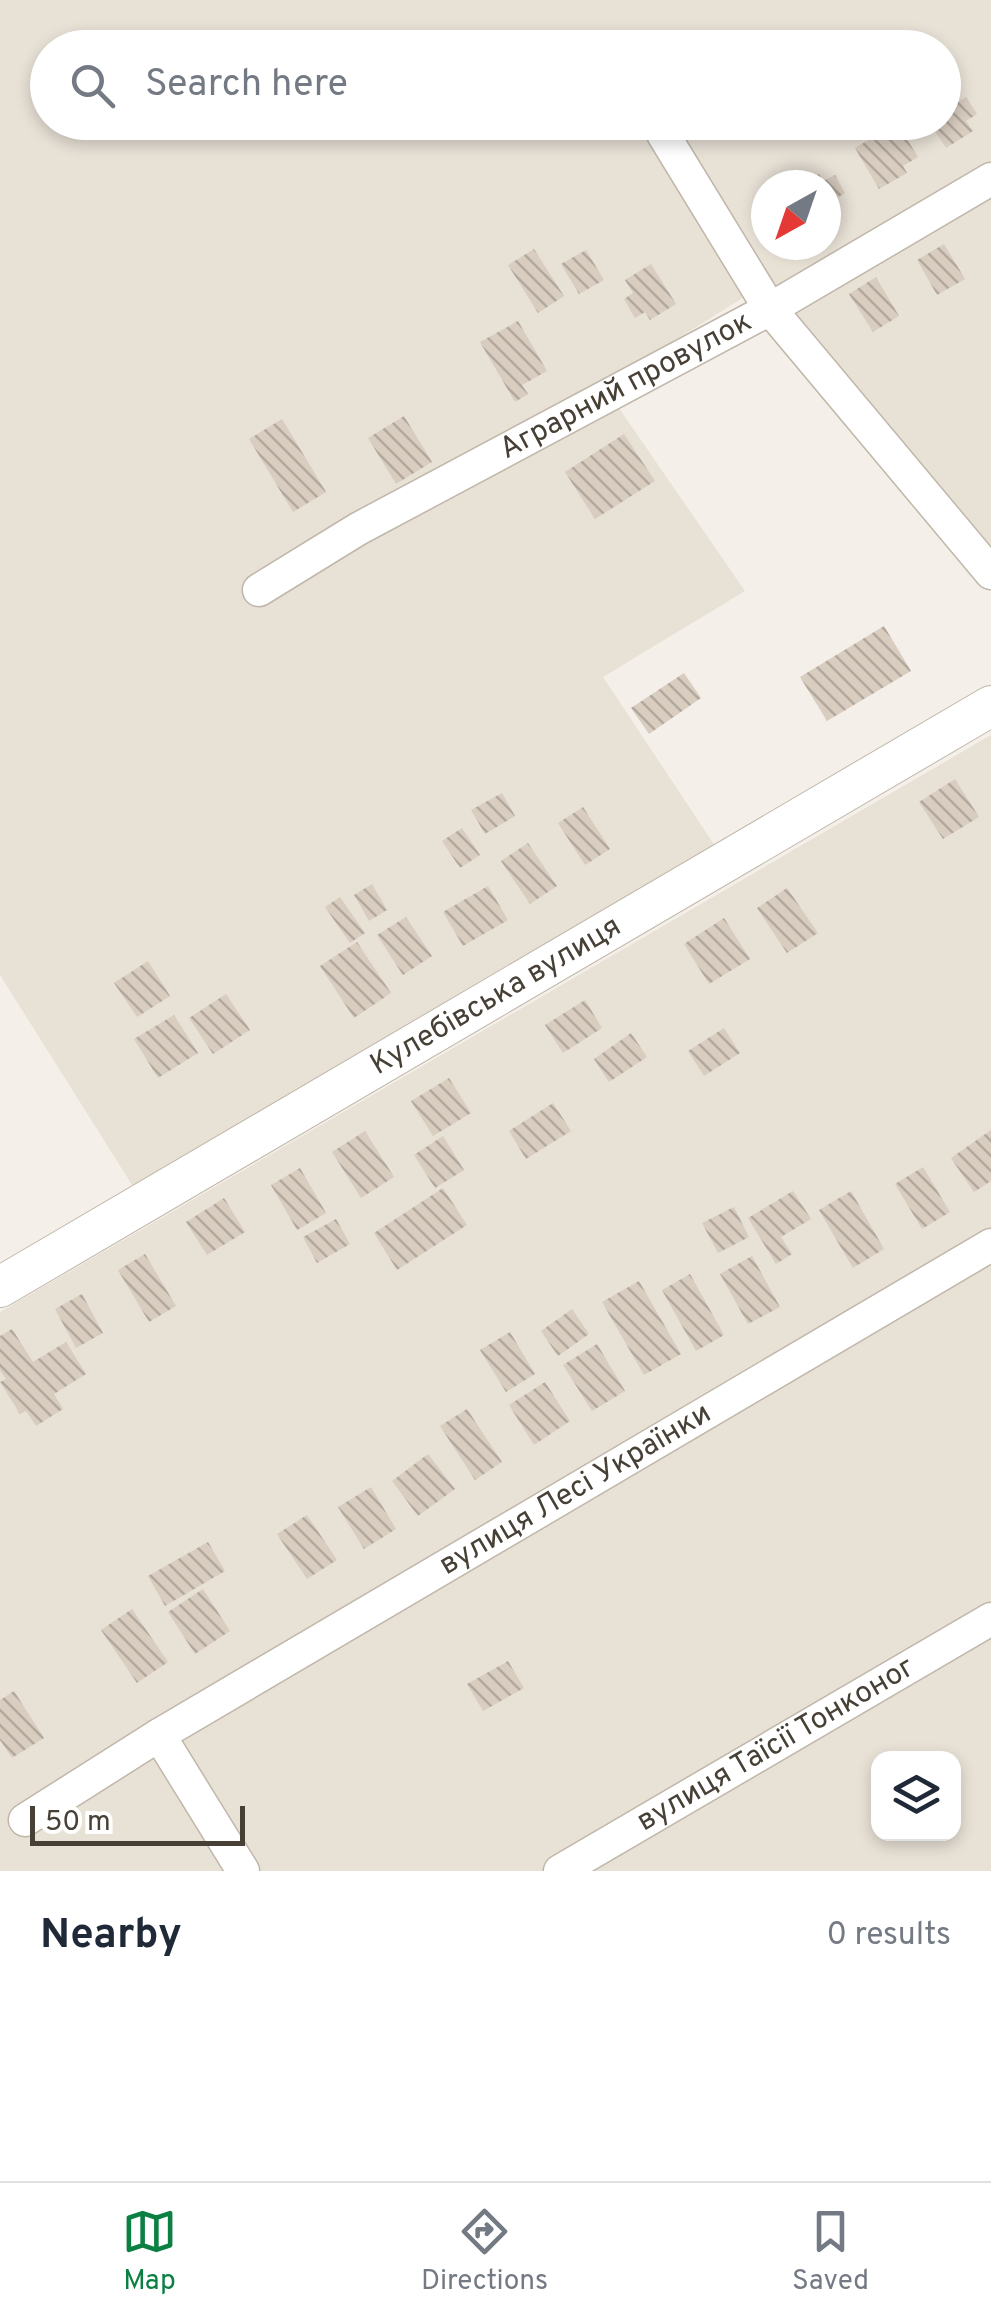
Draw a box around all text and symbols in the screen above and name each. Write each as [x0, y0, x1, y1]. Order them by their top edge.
search box [30, 30, 961, 140]
icon: search [65, 58, 120, 113]
text: Search here [145, 61, 348, 110]
north arrow [751, 170, 841, 260]
street label: Аграрний провулок [494, 304, 758, 468]
street label: Кулебівська вулиця [364, 908, 628, 1084]
street label: вулиця Лесі Українки [433, 1395, 718, 1584]
street label: вулиця Таїсії Тонконог [630, 1649, 921, 1840]
map controls [871, 1751, 961, 1841]
button: layers [871, 1751, 961, 1841]
scale bar [30, 1801, 245, 1846]
text: 50 m [45, 1805, 111, 1841]
text: Nearby [40, 1910, 182, 1963]
text: 0 results [826, 1916, 951, 1956]
tab: Map [122, 2204, 177, 2300]
tab: Directions [421, 2204, 548, 2300]
tab: Saved [792, 2204, 869, 2300]

